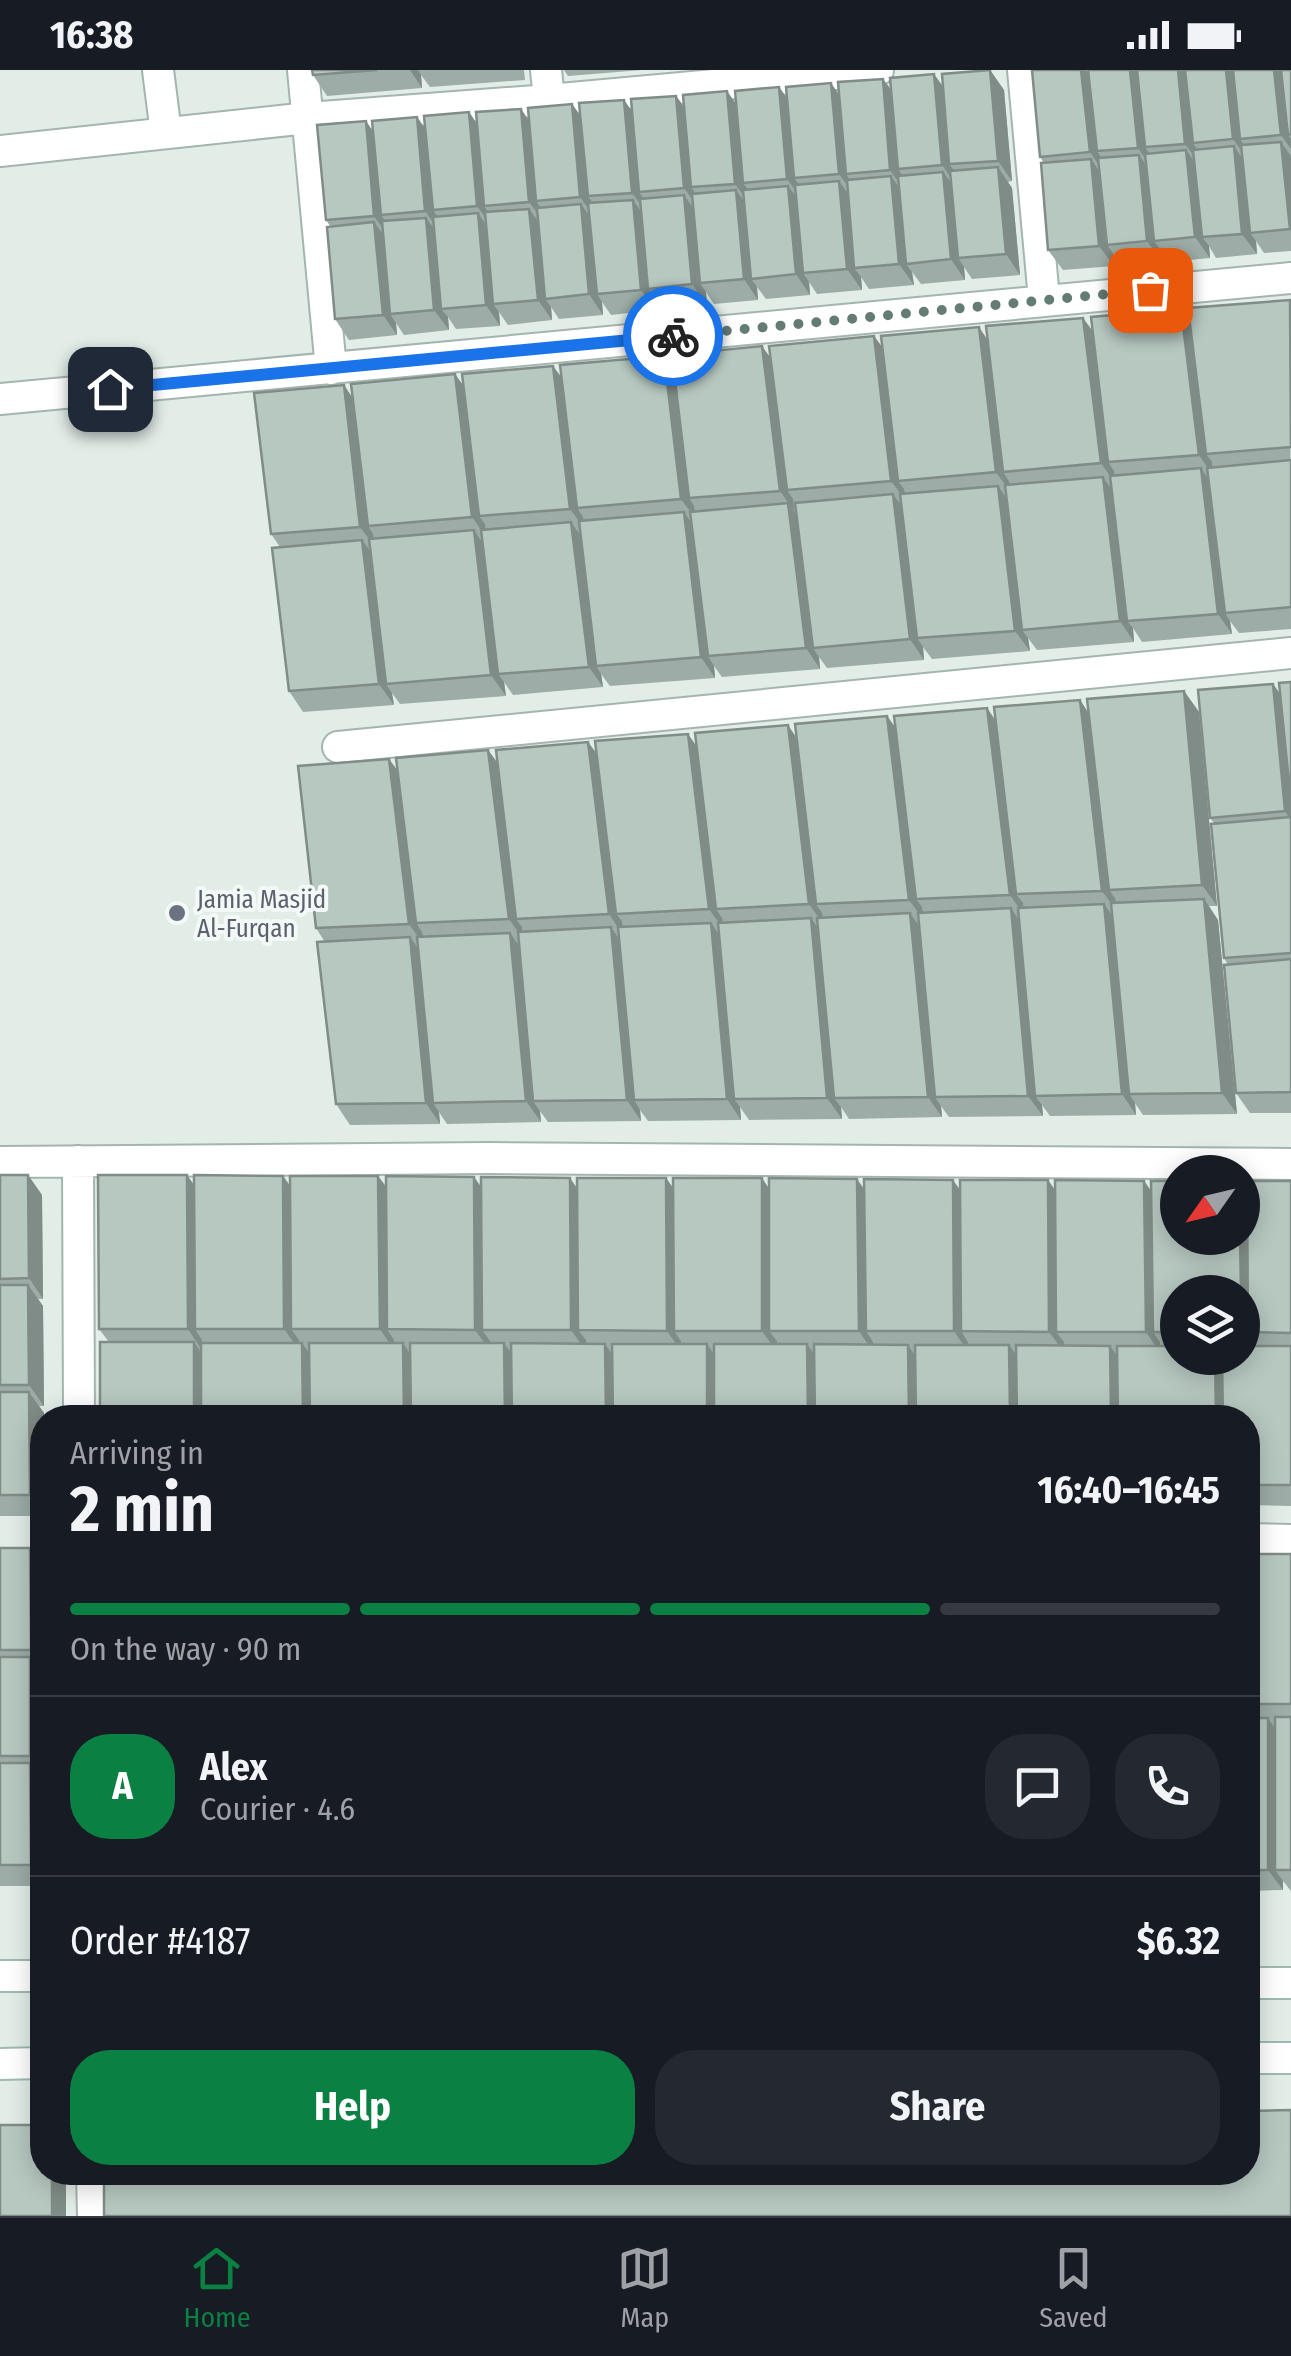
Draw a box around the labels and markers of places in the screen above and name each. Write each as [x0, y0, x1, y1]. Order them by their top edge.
pin [1108, 248, 1193, 333]
pin [68, 347, 153, 432]
place label: Jamia Masjid Al-Furqan [197, 885, 326, 944]
marker: Jamia Masjid Al-Furqan [166, 902, 188, 924]

